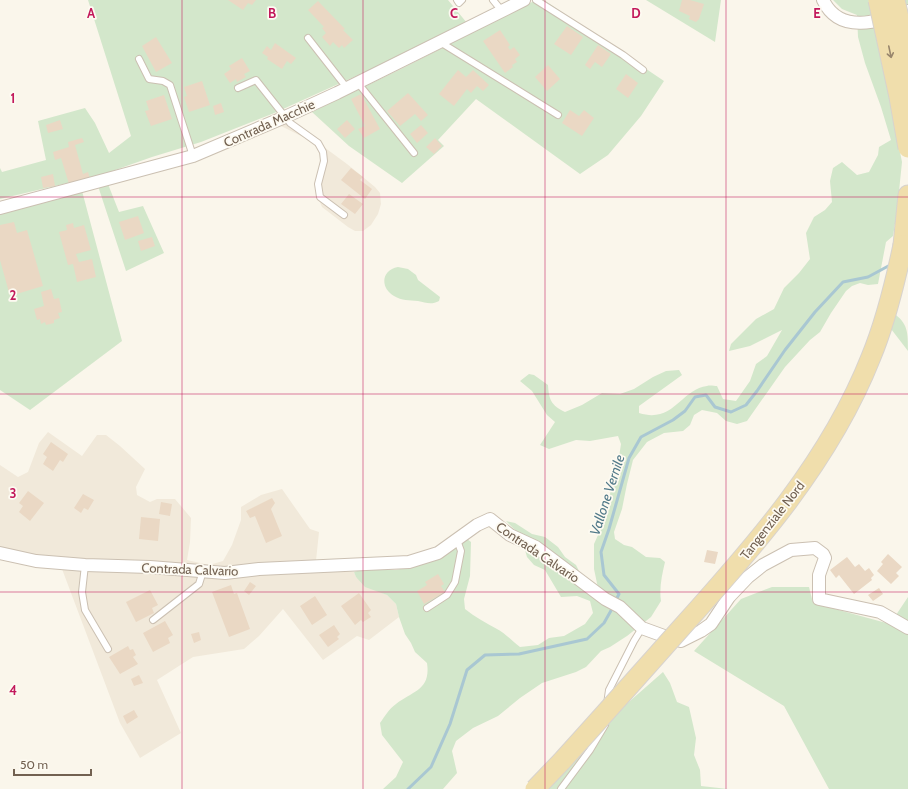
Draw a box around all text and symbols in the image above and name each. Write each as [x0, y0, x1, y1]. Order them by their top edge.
text: A [87, 5, 96, 21]
text: B [268, 5, 276, 21]
text: C [450, 5, 458, 21]
text: D [631, 5, 641, 21]
text: E [813, 5, 821, 21]
one-way arrow [886, 45, 894, 58]
text: 1 [11, 90, 15, 106]
street label: Contrada Macchie [221, 96, 317, 150]
text: 2 [10, 287, 17, 303]
water label: Vallone Vernile [586, 452, 629, 538]
street label: Tangenziale Nord [736, 478, 808, 562]
text: 3 [9, 485, 17, 501]
street label: Contrada Calvario [493, 518, 583, 586]
street label: Contrada Calvario [141, 559, 239, 579]
text: 4 [9, 682, 17, 698]
scale bar [14, 751, 91, 777]
text: 50 m [20, 757, 48, 772]

